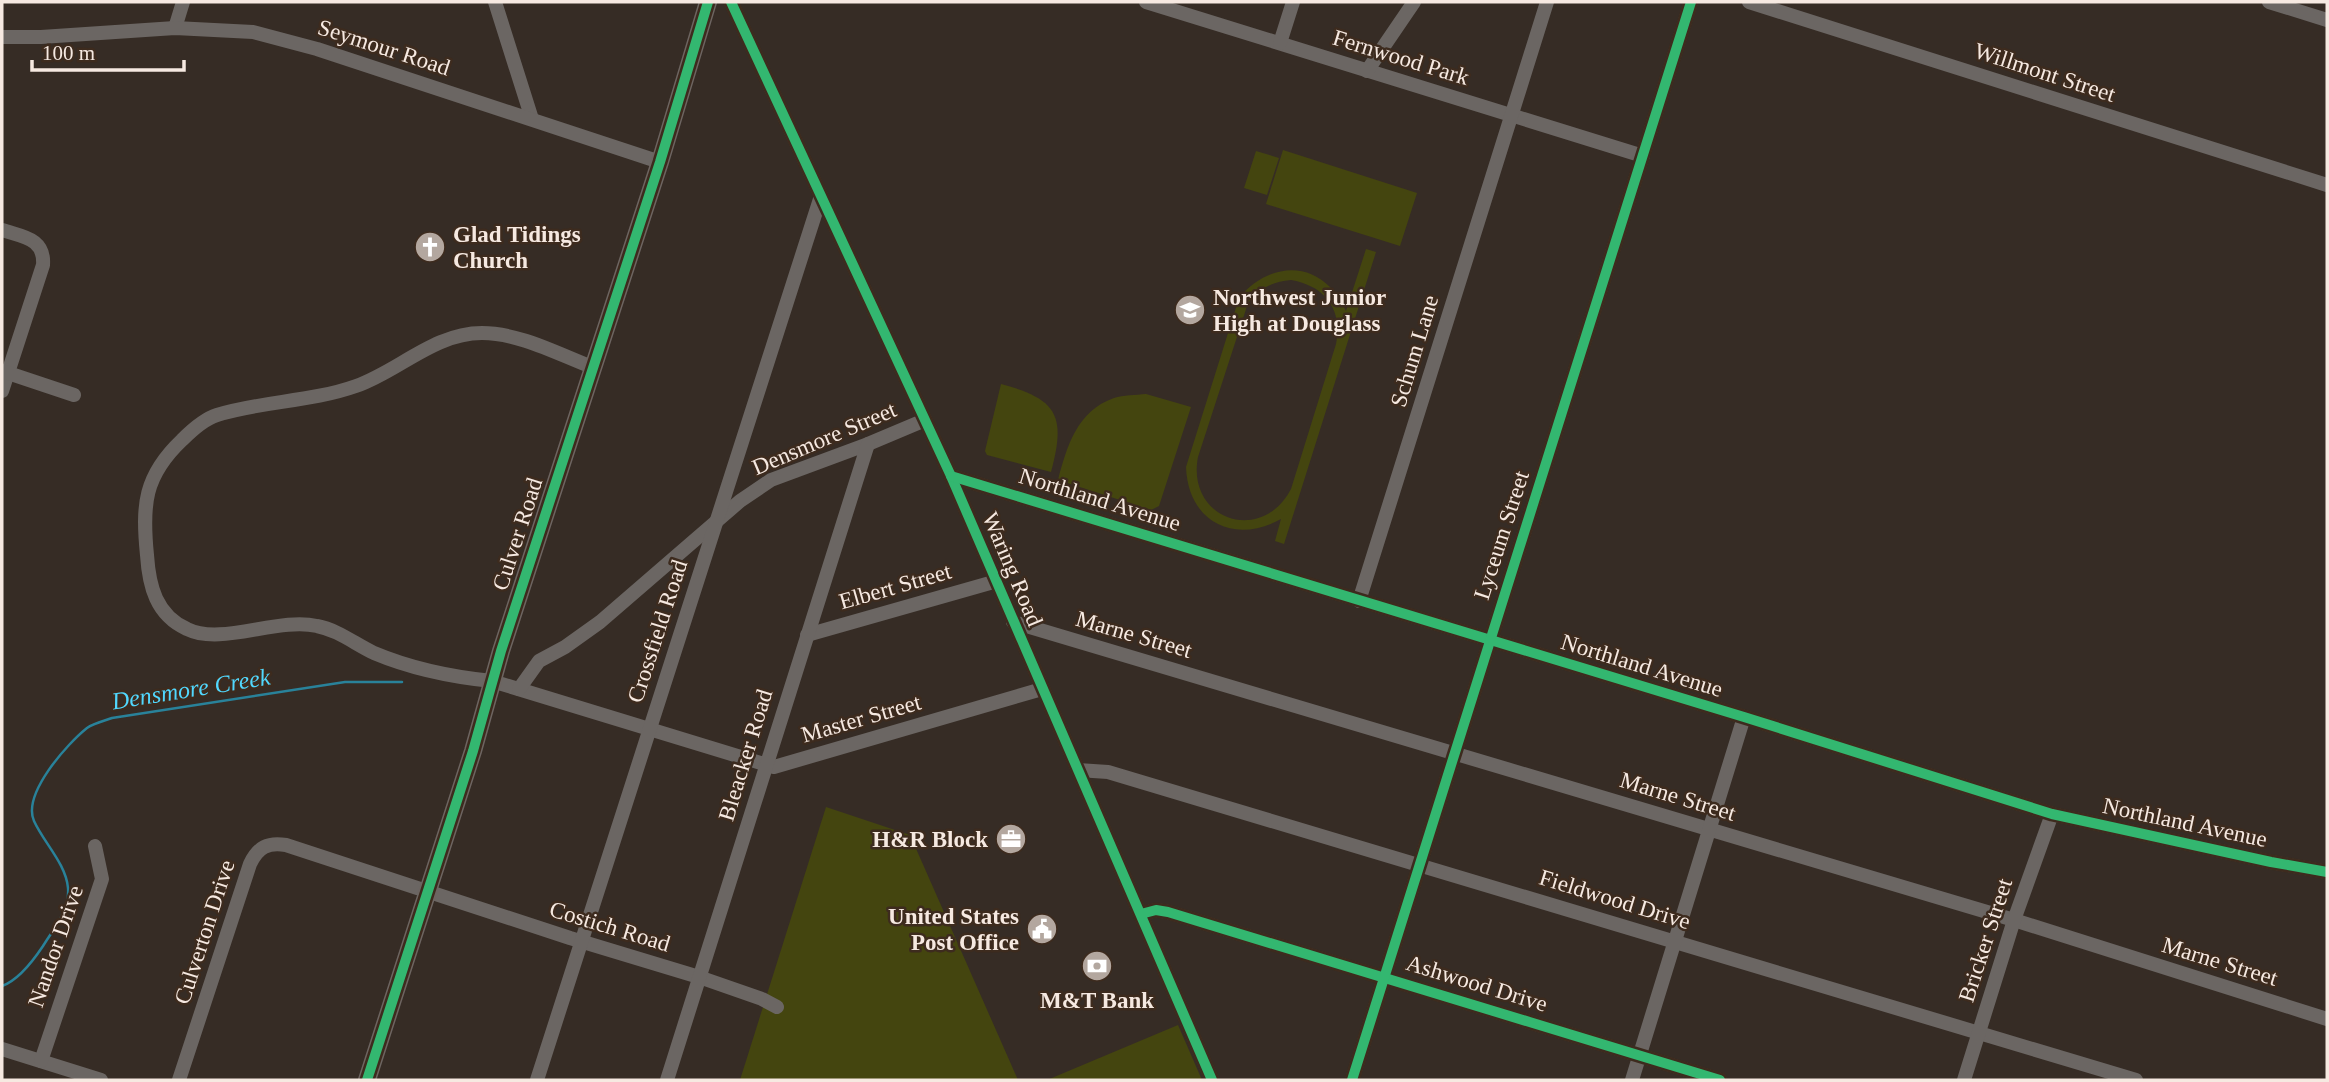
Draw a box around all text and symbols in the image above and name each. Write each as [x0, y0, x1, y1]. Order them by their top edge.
street label: Seymour Road [315, 14, 453, 81]
street label: Fernwood Park [1330, 25, 1472, 90]
scale bar [32, 28, 184, 72]
street label: Willmont Street [1971, 38, 2119, 107]
text: 100 m [42, 41, 95, 65]
place label: Glad Tidings Church [453, 222, 581, 273]
church icon: Glad Tidings Church [413, 230, 447, 264]
place label: Northwest Junior High at Douglass [1213, 285, 1386, 336]
street label: Schum Lane [1386, 292, 1443, 410]
school or university icon: Northwest Junior High at Douglass [1173, 293, 1207, 327]
street label: Densmore Street [748, 397, 900, 480]
street label: Northland Avenue [1016, 463, 1184, 536]
street label: Lyceum Street [1469, 467, 1534, 603]
street label: Culver Road [488, 474, 548, 594]
street label: Waring Road [977, 508, 1048, 630]
street label: Crossfield Road [623, 556, 693, 706]
street label: Elbert Street [836, 558, 955, 614]
street label: Marne Street [1073, 606, 1195, 663]
street label: Northland Avenue [1558, 629, 1726, 702]
water label: Densmore Creek [109, 664, 272, 715]
street label: Bleacker Road [714, 686, 777, 824]
street label: Master Street [798, 689, 924, 747]
street label: Marne Street [1617, 767, 1739, 826]
street label: Northland Avenue [2100, 793, 2269, 852]
office icon: H&R Block [994, 822, 1028, 856]
place label: H&R Block [872, 827, 988, 852]
street label: Culverton Drive [169, 857, 240, 1007]
street label: Fieldwood Drive [1536, 865, 1693, 934]
street label: Bricker Street [1954, 875, 2017, 1005]
street label: Nandor Drive [23, 882, 88, 1010]
street label: Costich Road [547, 896, 674, 957]
place label: United States Post Office [888, 904, 1019, 955]
public building icon: United States Post Office [1025, 912, 1059, 946]
street label: Marne Street [2159, 932, 2281, 991]
bank icon: M&T Bank [1080, 949, 1114, 983]
street label: Ashwood Drive [1403, 950, 1550, 1017]
place label: M&T Bank [1040, 988, 1154, 1013]

